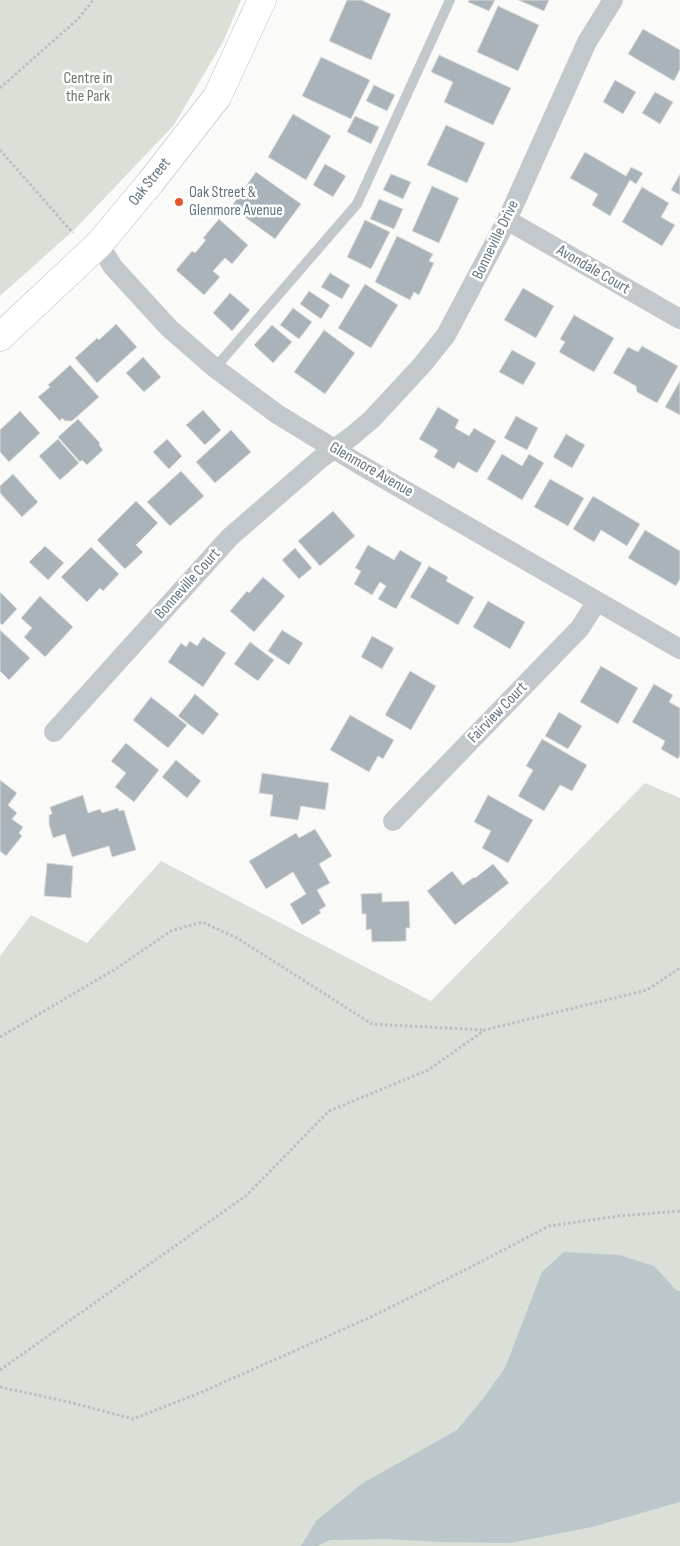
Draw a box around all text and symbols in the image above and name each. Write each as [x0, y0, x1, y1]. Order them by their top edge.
park label: Centre in the Park [63, 69, 113, 107]
street label: Oak Street [125, 154, 175, 210]
place label: Oak Street & Glenmore Avenue [189, 183, 283, 221]
marker: Oak Street & Glenmore Avenue [173, 196, 185, 208]
street label: Bonneville Drive [469, 197, 523, 283]
street label: Avondale Court [553, 241, 633, 299]
street label: Glenmore Avenue [326, 438, 416, 502]
street label: Bonneville Court [151, 545, 225, 623]
street label: Fairview Court [464, 679, 532, 747]

